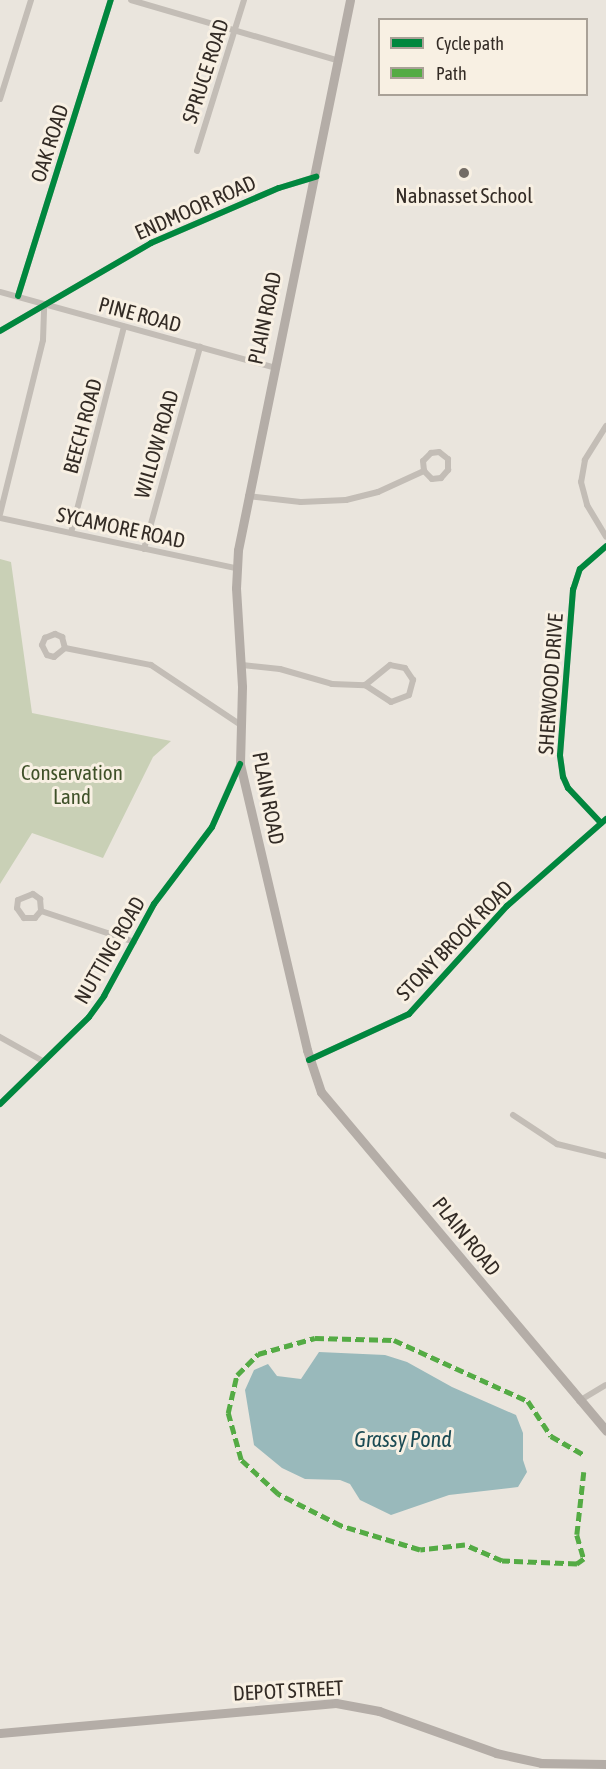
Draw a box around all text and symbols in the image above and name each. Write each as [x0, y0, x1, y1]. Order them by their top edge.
street label: SPRUCE ROAD [176, 16, 234, 126]
legend [378, 18, 588, 96]
text: Cycle path [436, 33, 504, 54]
text: Path [436, 63, 467, 84]
street label: OAK ROAD [25, 101, 73, 185]
marker: Nabnasset School [457, 166, 471, 180]
street label: ENDMOOR ROAD [131, 169, 259, 245]
place label: Nabnasset School [395, 182, 533, 208]
street label: PLAIN ROAD [242, 269, 286, 367]
street label: PINE ROAD [96, 291, 184, 337]
street label: BEECH ROAD [57, 376, 107, 476]
street label: WILLOW ROAD [129, 387, 183, 501]
street label: SYCAMORE ROAD [55, 501, 187, 553]
street label: SHERWOOD DRIVE [533, 613, 567, 755]
street label: PLAIN ROAD [248, 749, 290, 847]
park label: Conservation Land [21, 759, 123, 809]
street label: STONY BROOK ROAD [390, 875, 518, 1005]
street label: NUTTING ROAD [68, 892, 150, 1008]
street label: PLAIN ROAD [428, 1192, 506, 1280]
water label: Grassy Pond [354, 1427, 452, 1453]
street label: DEPOT STREET [232, 1675, 344, 1705]

